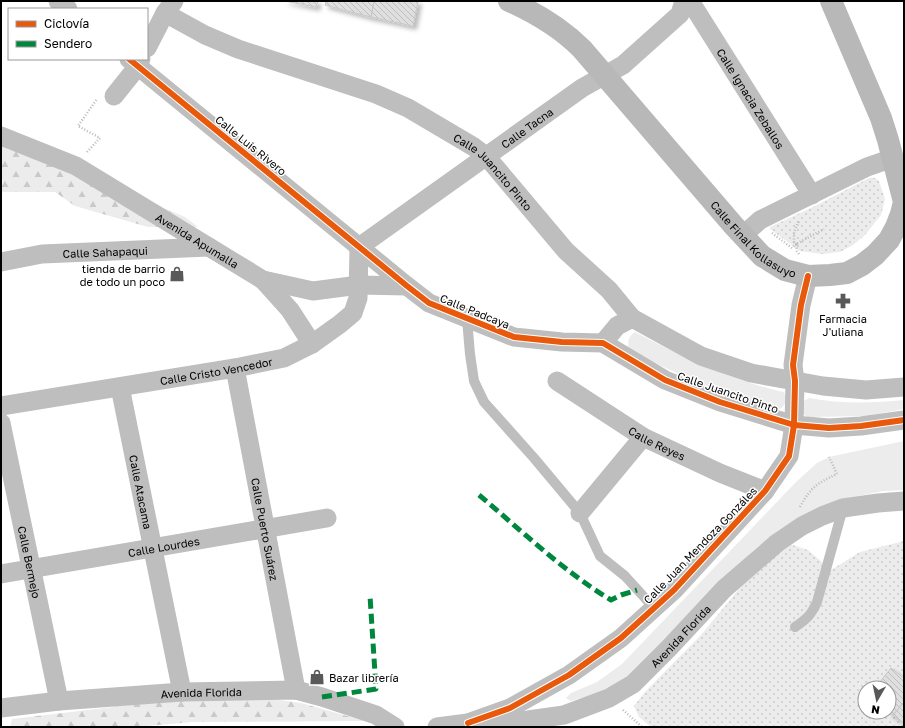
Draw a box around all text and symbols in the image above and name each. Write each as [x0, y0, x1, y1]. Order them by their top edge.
legend [8, 8, 148, 60]
text: Ciclovía [44, 16, 89, 31]
text: Sendero [44, 36, 92, 51]
street label: Calle Ignacia Zeballos [715, 46, 788, 151]
street label: Calle Tacna [498, 104, 555, 150]
street label: Calle Luis Rivero [213, 112, 289, 178]
street label: Calle Juancito Pinto [451, 130, 536, 213]
street label: Calle Final Kollasuyo [708, 198, 798, 279]
street label: Avenida Apumalla [154, 210, 241, 270]
street label: Calle Sahapaqui [62, 243, 148, 260]
place label: tienda de barrio de todo un poco [80, 262, 165, 288]
shop icon: tienda de barrio de todo un poco [168, 265, 186, 283]
street label: Calle Padcaya [438, 291, 512, 331]
pharmacy icon: Farmacia J'uliana [834, 292, 852, 310]
place label: Farmacia J'uliana [819, 312, 867, 338]
street label: Calle Cristo Vencedor [159, 354, 274, 387]
street label: Calle Juancito Pinto [676, 369, 781, 416]
street label: Calle Reyes [627, 423, 688, 462]
street label: Calle Atacama [127, 454, 155, 530]
street label: Calle Puerto Suárez [249, 477, 282, 582]
street label: Calle Juan Mendoza Gonzáles [641, 484, 759, 606]
street label: Calle Bermejo [16, 525, 44, 600]
street label: Calle Lourdes [127, 534, 201, 559]
street label: Avenida Florida [647, 602, 713, 670]
shop icon: Bazar librería [308, 668, 326, 686]
place label: Bazar librería [329, 671, 399, 684]
north arrow [857, 680, 897, 720]
street label: Avenida Florida [160, 684, 242, 700]
text: N [870, 703, 881, 717]

